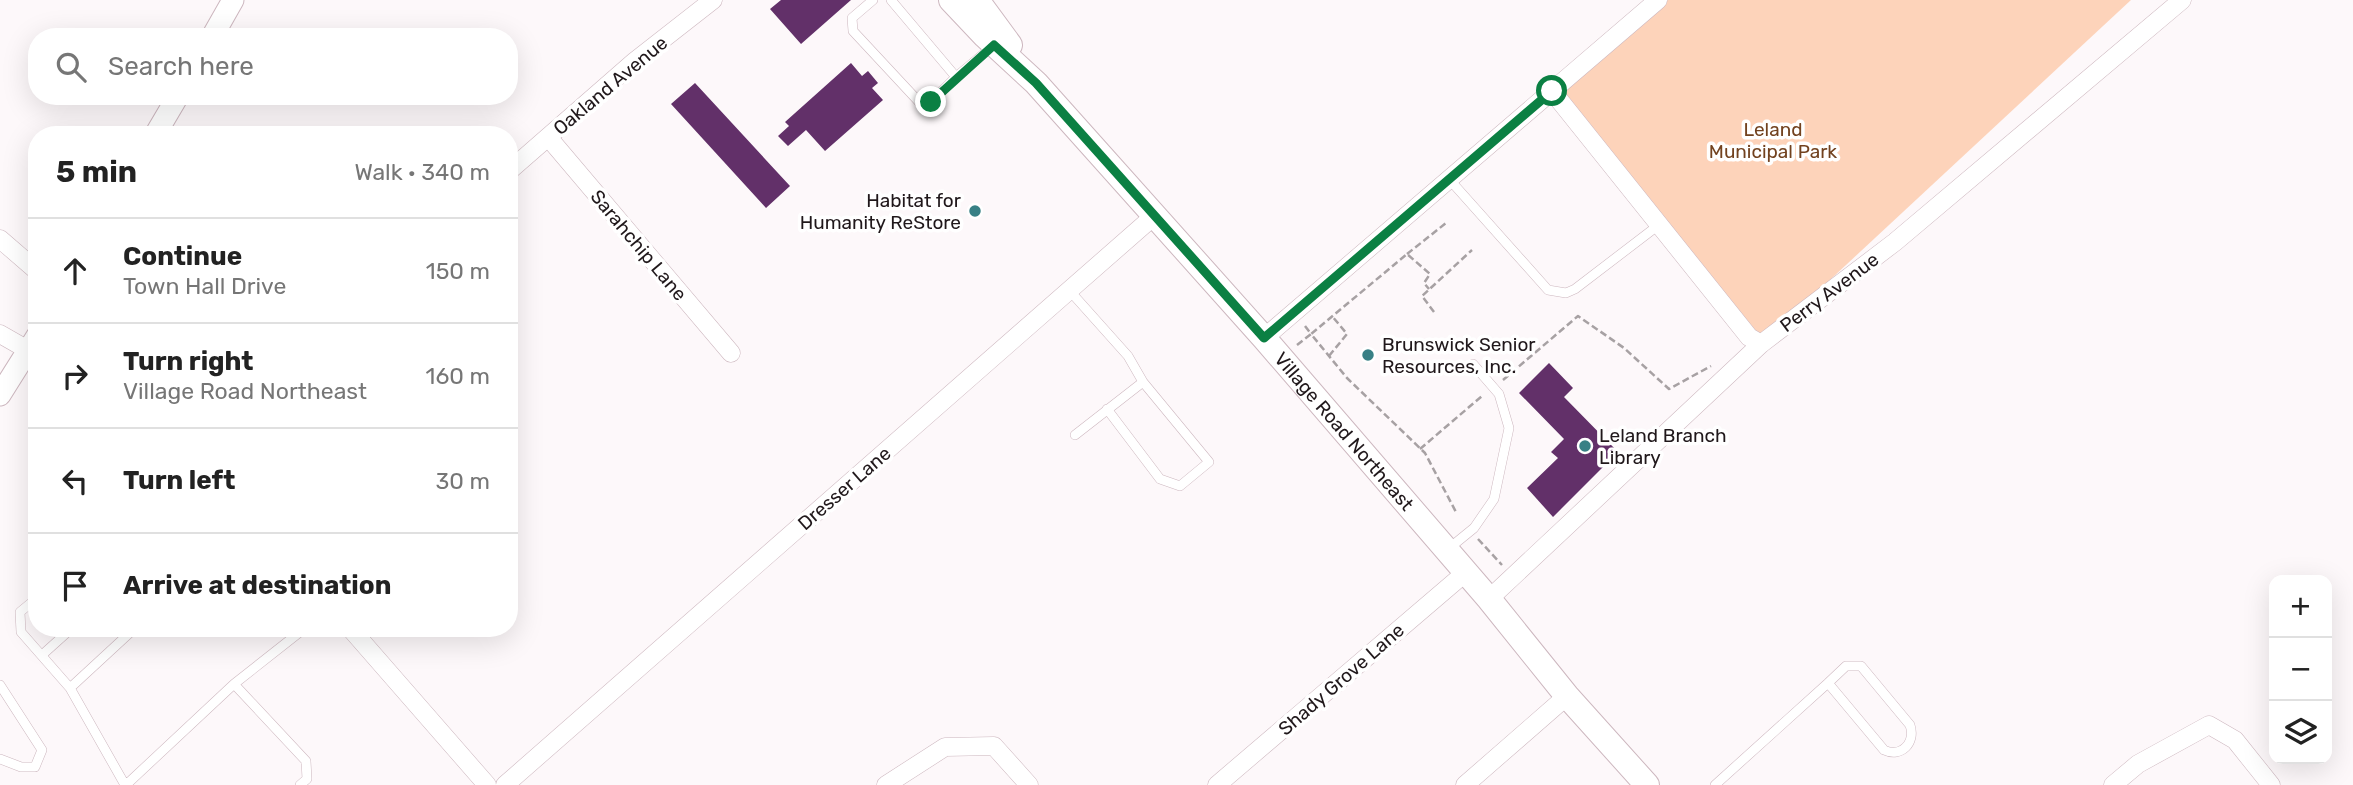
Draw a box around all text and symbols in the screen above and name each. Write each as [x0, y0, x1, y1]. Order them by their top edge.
search box [28, 28, 518, 105]
street label: Oakland Avenue [549, 31, 672, 140]
icon: search [52, 48, 90, 86]
text: Search here [108, 51, 254, 82]
route start [1536, 75, 1567, 106]
route end [915, 86, 946, 117]
park label: Leland Municipal Park [1709, 118, 1837, 163]
text: 5 min [56, 154, 137, 190]
text: Walk · 340 m [355, 158, 490, 186]
street label: Sarahchip Lane [586, 185, 692, 305]
place label: Habitat for Humanity ReStore [800, 189, 962, 234]
marker: Habitat for Humanity ReStore [967, 203, 983, 219]
text: Continue [123, 241, 242, 272]
street label: Perry Avenue [1775, 248, 1883, 337]
icon: ahead [56, 252, 94, 290]
text: 150 m [426, 257, 490, 285]
text: Town Hall Drive [123, 272, 286, 300]
place label: Brunswick Senior Resources, Inc. [1382, 333, 1536, 378]
text: Turn right [123, 346, 253, 377]
marker: Brunswick Senior Resources, Inc. [1360, 347, 1376, 363]
street label: Village Road Northeast [1269, 348, 1419, 516]
icon: right [56, 357, 94, 395]
text: 160 m [426, 362, 490, 390]
text: Village Road Northeast [123, 377, 367, 405]
place label: Leland Branch Library [1599, 424, 1727, 469]
marker: Leland Branch Library [1577, 438, 1593, 454]
street label: Dresser Lane [793, 442, 895, 535]
icon: left [56, 462, 94, 500]
text: Turn left [123, 465, 235, 496]
text: 30 m [435, 467, 490, 495]
icon: arrive [56, 567, 94, 605]
text: Arrive at destination [123, 570, 391, 601]
map controls [2269, 575, 2332, 764]
button: + [2269, 575, 2332, 638]
street label: Shady Grove Lane [1274, 618, 1409, 740]
button: − [2269, 638, 2332, 701]
button: layers [2269, 701, 2332, 764]

